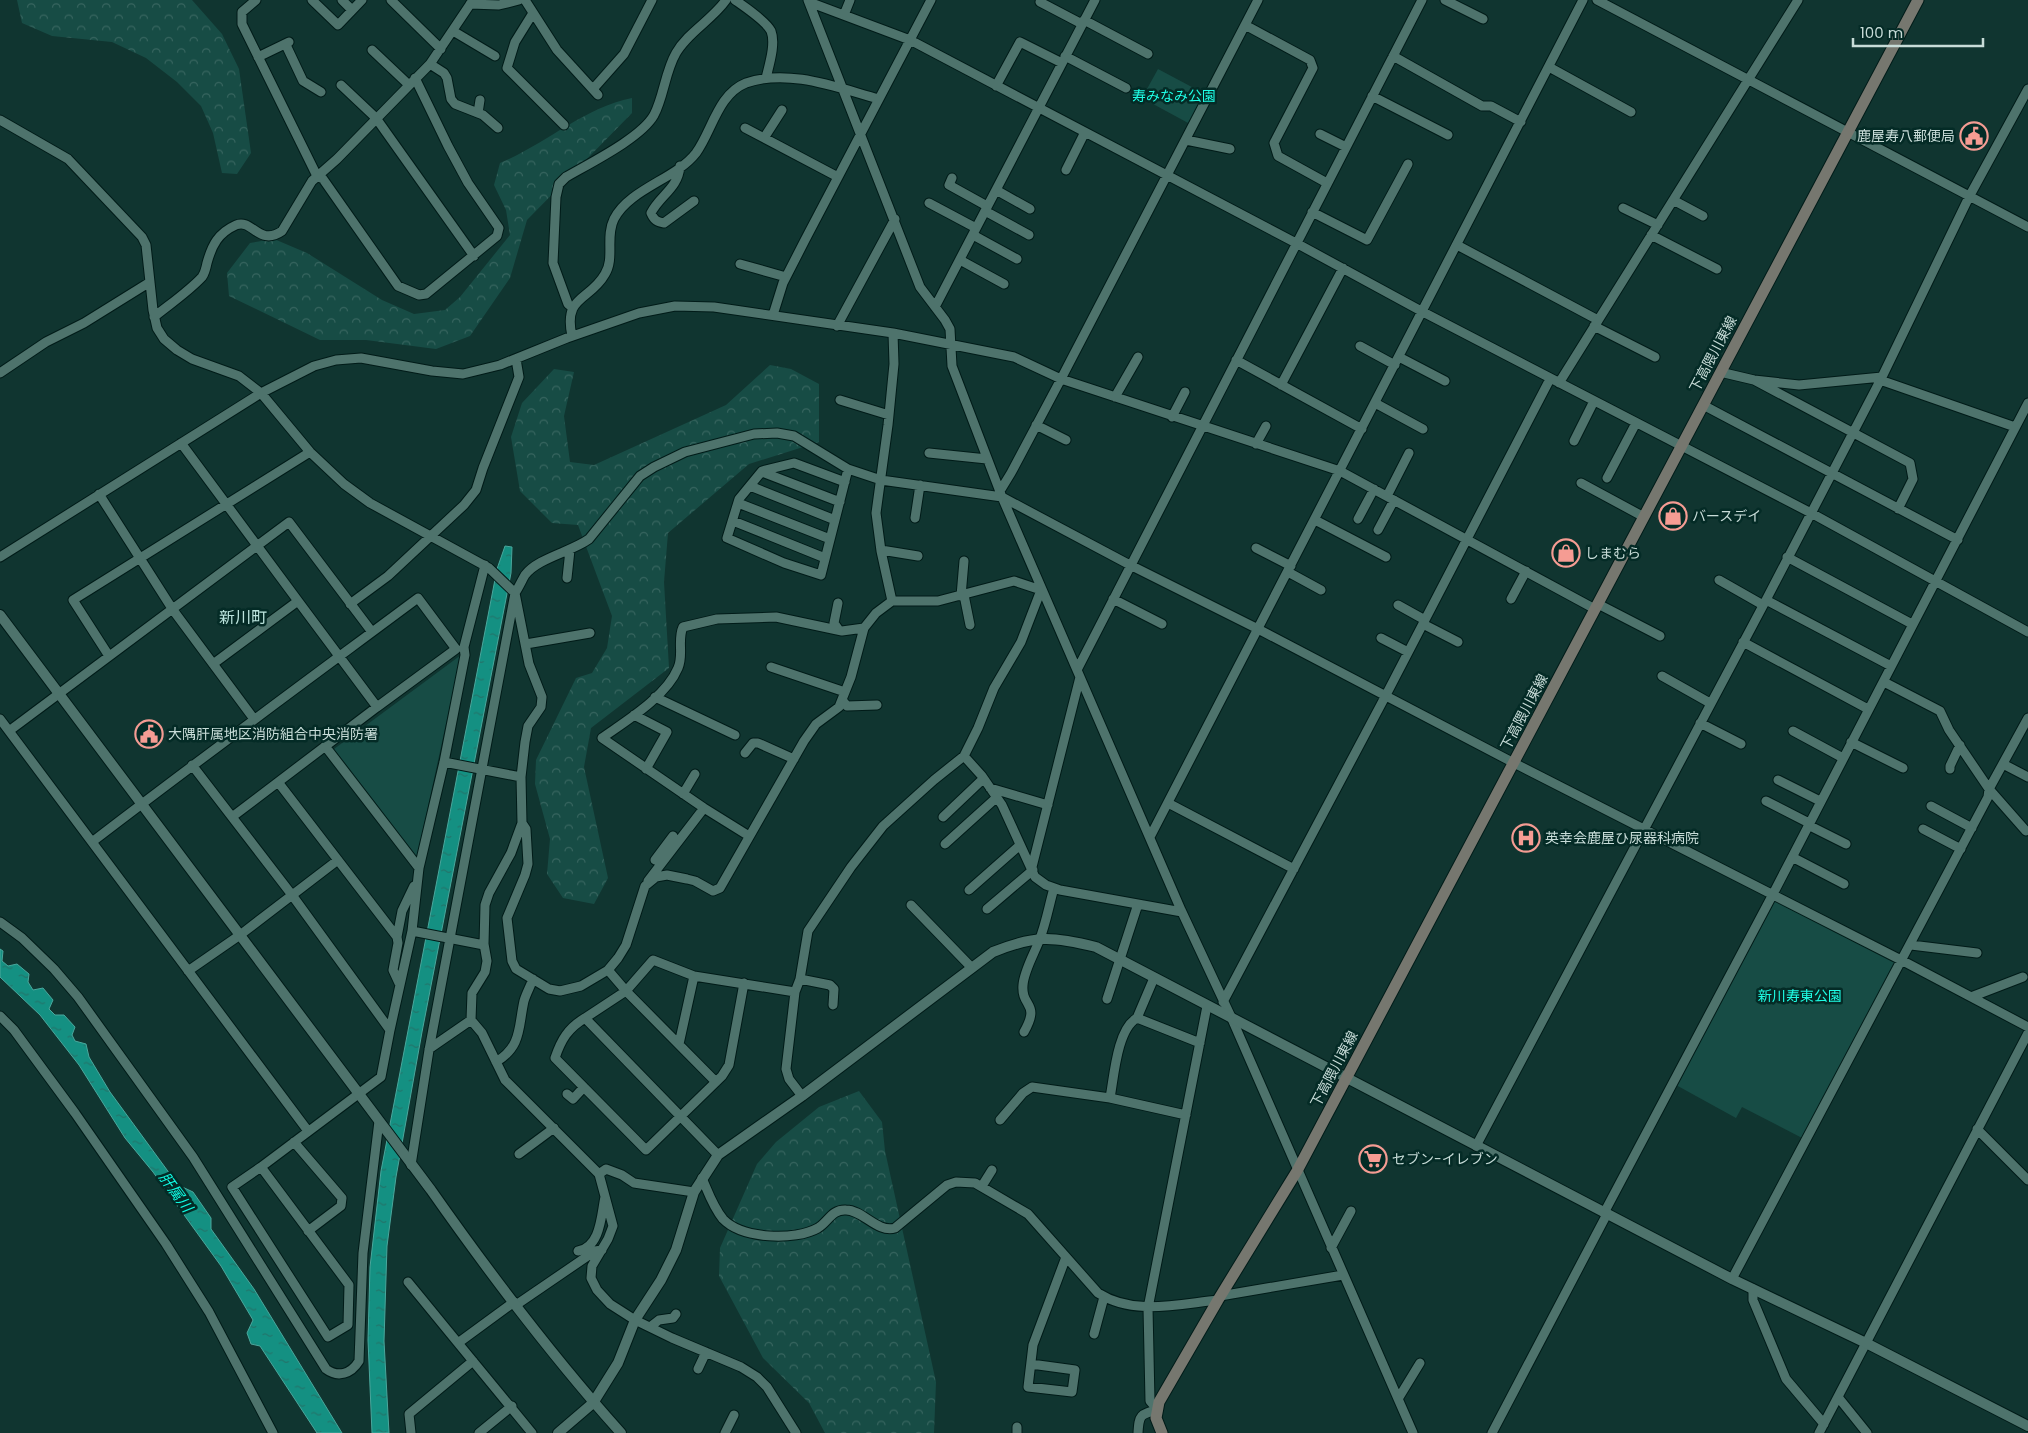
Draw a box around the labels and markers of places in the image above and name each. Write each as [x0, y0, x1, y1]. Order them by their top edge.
public building icon: 鹿屋寿八郵便局 [1959, 121, 1989, 151]
place label: 鹿屋寿八郵便局 [1857, 126, 1955, 146]
shop icon: バースデイ [1658, 501, 1688, 531]
place label: バースデイ [1692, 506, 1761, 526]
shop icon: しまむら [1551, 538, 1581, 568]
place label: しまむら [1585, 543, 1641, 563]
public building icon: 大隅肝属地区消防組合中央消防署 [134, 719, 164, 749]
place label: 大隅肝属地区消防組合中央消防署 [168, 724, 378, 744]
hospital icon: 英幸会鹿屋ひ尿器科病院 [1511, 823, 1541, 853]
place label: 英幸会鹿屋ひ尿器科病院 [1545, 828, 1699, 848]
supermarket icon: セブン-イレブン [1358, 1144, 1388, 1174]
place label: セブン-イレブン [1392, 1149, 1498, 1169]

